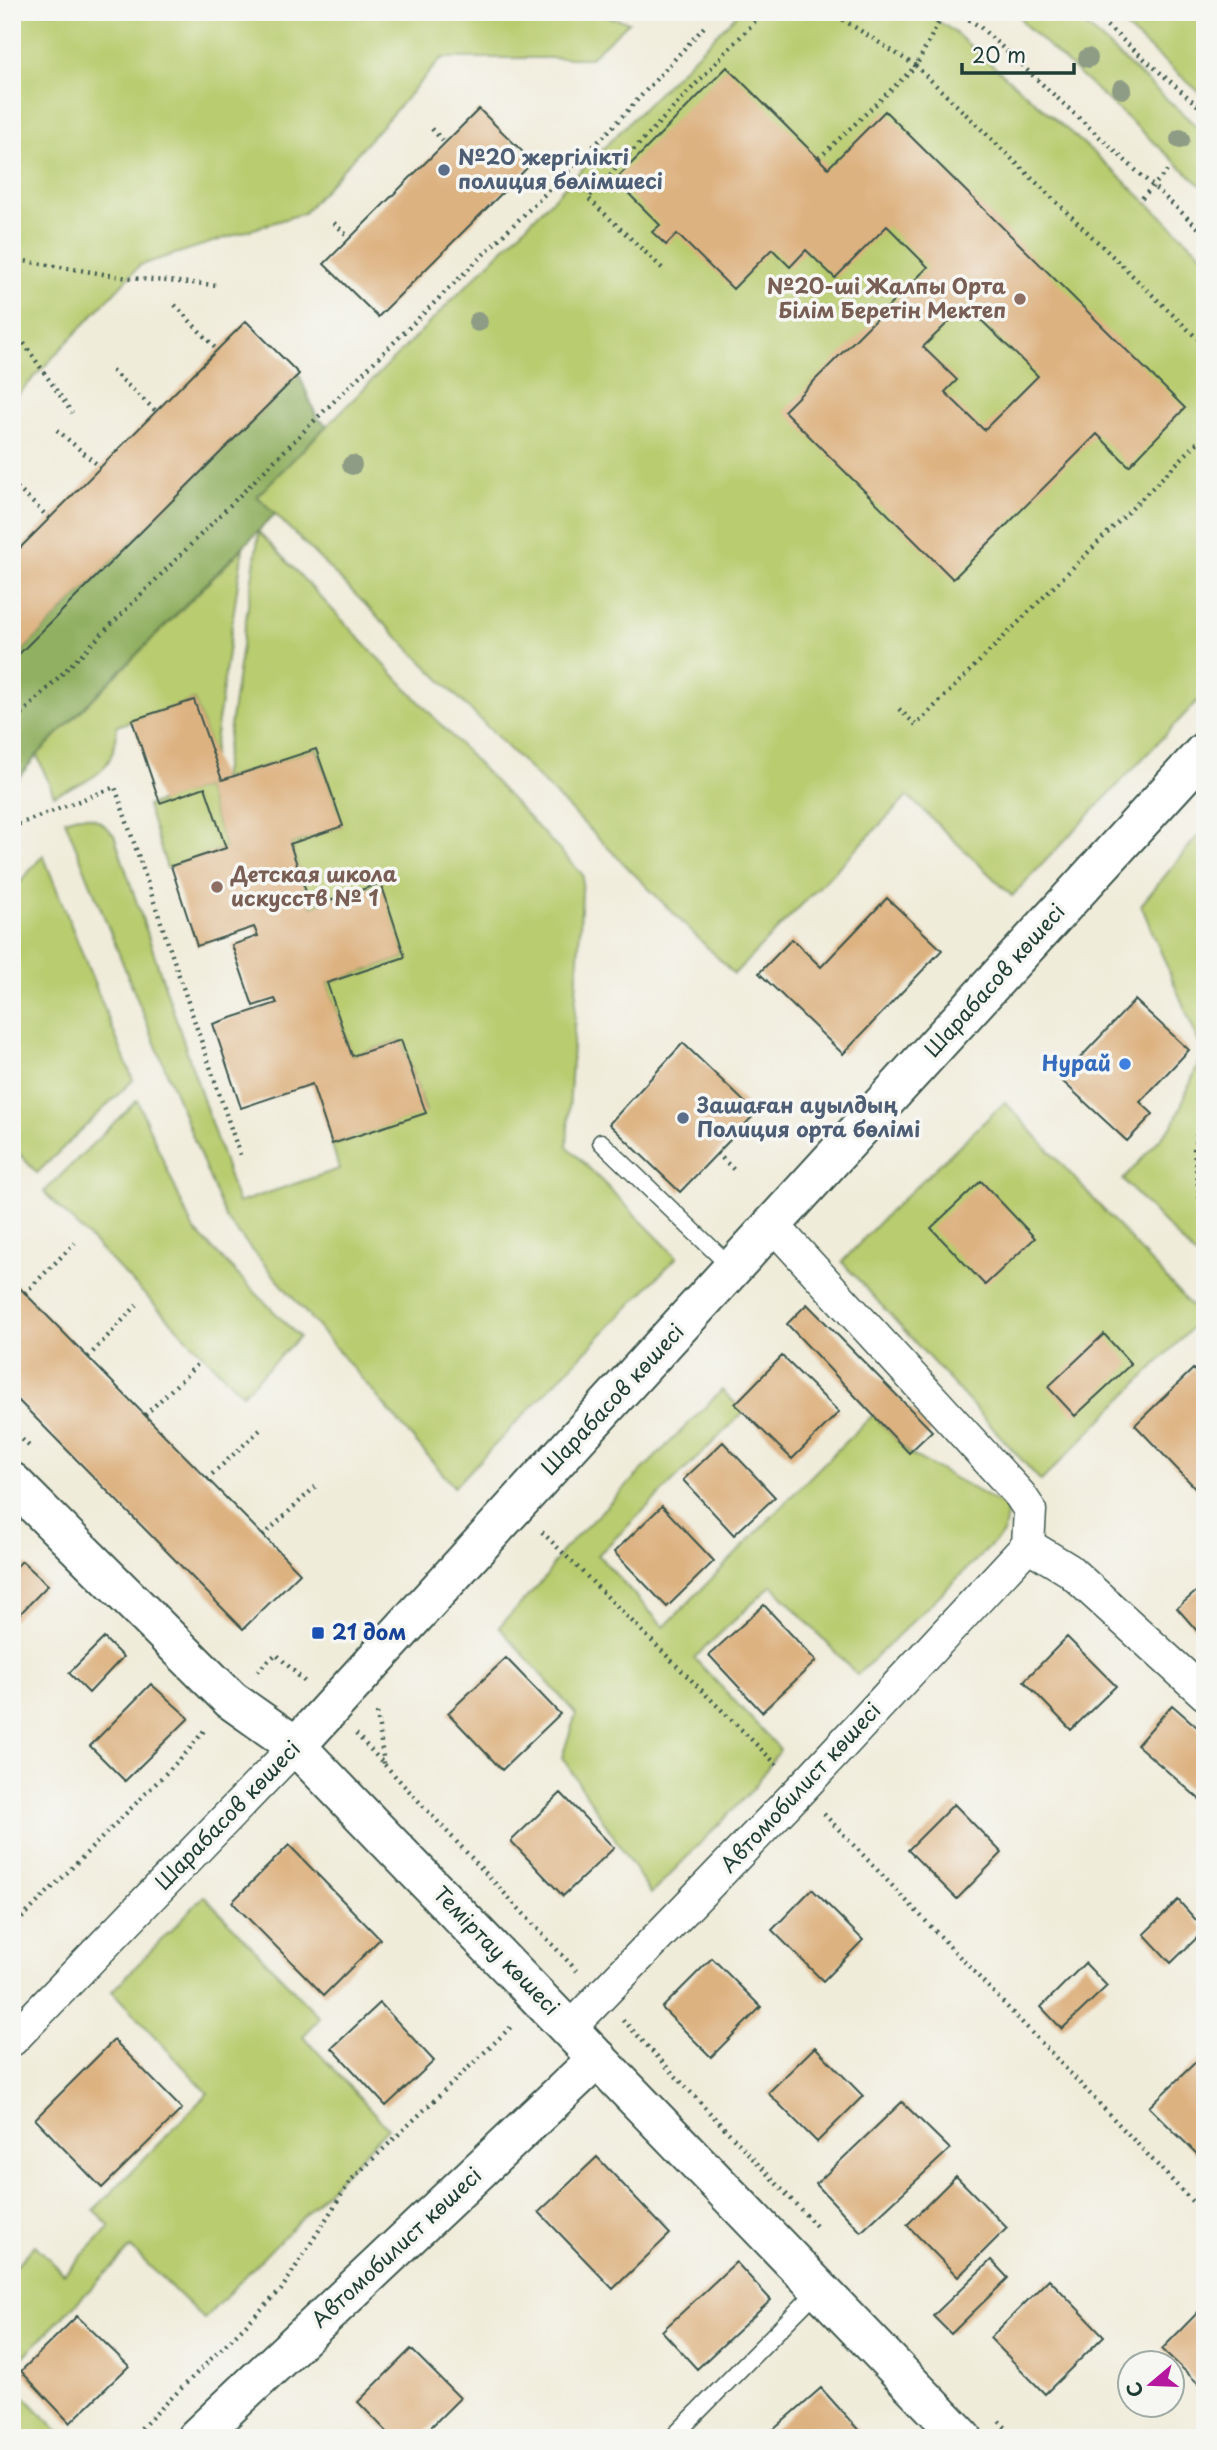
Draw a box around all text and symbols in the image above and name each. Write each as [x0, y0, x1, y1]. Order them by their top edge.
scale bar [962, 32, 1074, 76]
text: 20 m [972, 38, 1026, 70]
place label: №20 жергілікті полиция бөлімшесі [458, 140, 663, 196]
marker: №20 жергілікті полиция бөлімшесі [436, 162, 452, 178]
place label: №20-ші Жалпы Орта Білім Беретін Мектеп [767, 269, 1007, 325]
marker: №20-ші Жалпы Орта Білім Беретін Мектеп [1012, 291, 1028, 307]
place label: Детская школа искусств № 1 [230, 857, 397, 913]
marker: Детская школа искусств № 1 [209, 879, 225, 895]
street label: Шарабасов көшесі [916, 896, 1071, 1064]
place label: Нурай [1042, 1046, 1111, 1078]
marker: Нурай [1117, 1056, 1133, 1072]
place label: Зашаған ауылдың Полиция орта бөлімі [696, 1088, 920, 1144]
marker: Зашаған ауылдың Полиция орта бөлімі [675, 1110, 691, 1126]
street label: Шарабасов көшесі [533, 1316, 691, 1482]
place label: 21 дом [332, 1615, 406, 1647]
marker: 21 дом [310, 1625, 326, 1641]
street label: Автомобилист көшесі [712, 1694, 887, 1879]
street label: Шарабасов көшесі [146, 1733, 307, 1897]
street label: Теміртау көшесі [427, 1878, 568, 2022]
street label: Автомобилист көшесі [303, 2159, 488, 2334]
north arrow [1116, 2348, 1186, 2418]
text: С [1118, 2379, 1150, 2401]

